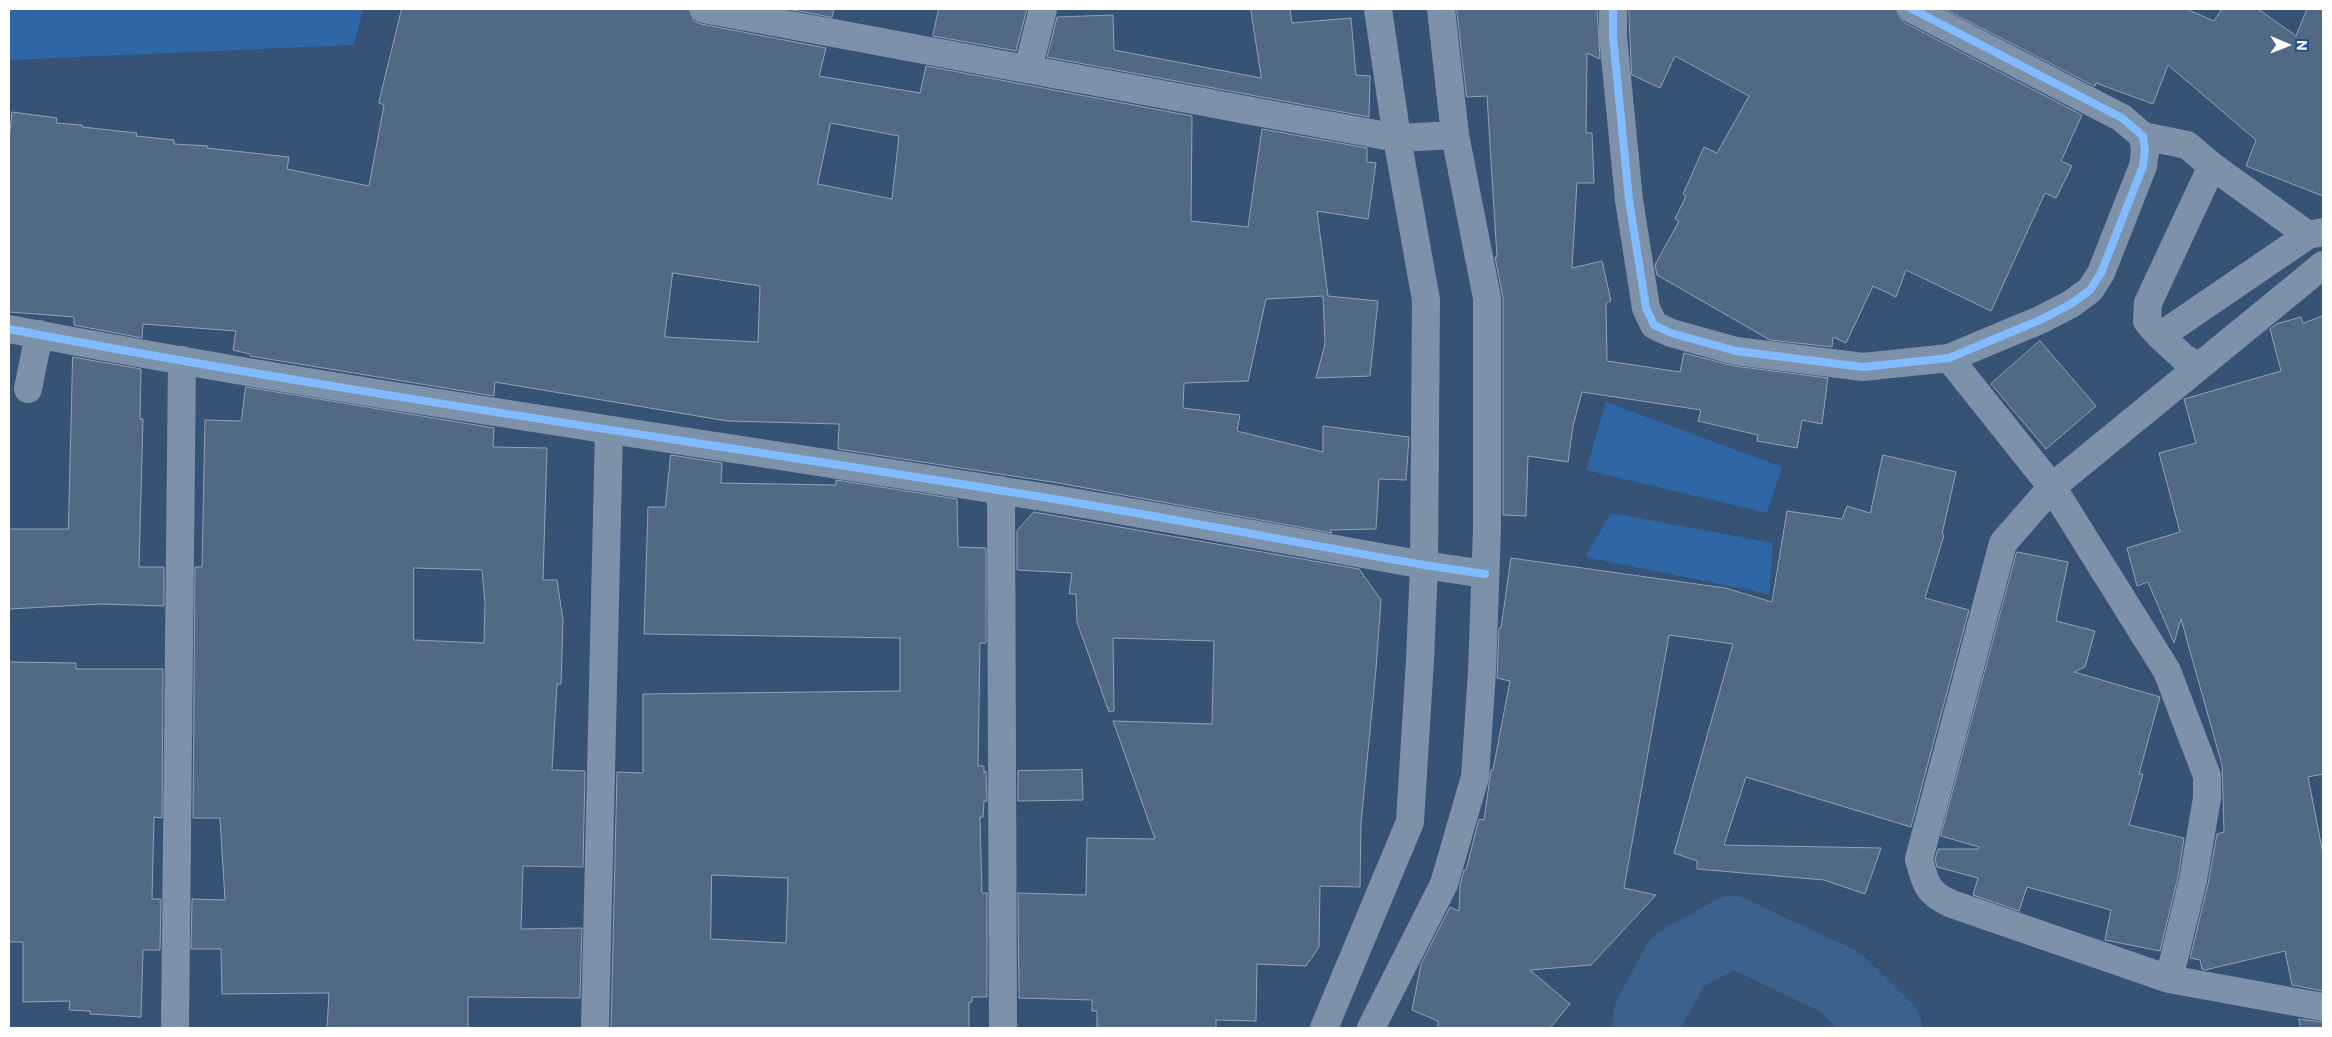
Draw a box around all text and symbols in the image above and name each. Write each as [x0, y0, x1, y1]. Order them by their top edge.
north arrow [2262, 20, 2312, 70]
text: N [2294, 40, 2311, 51]

